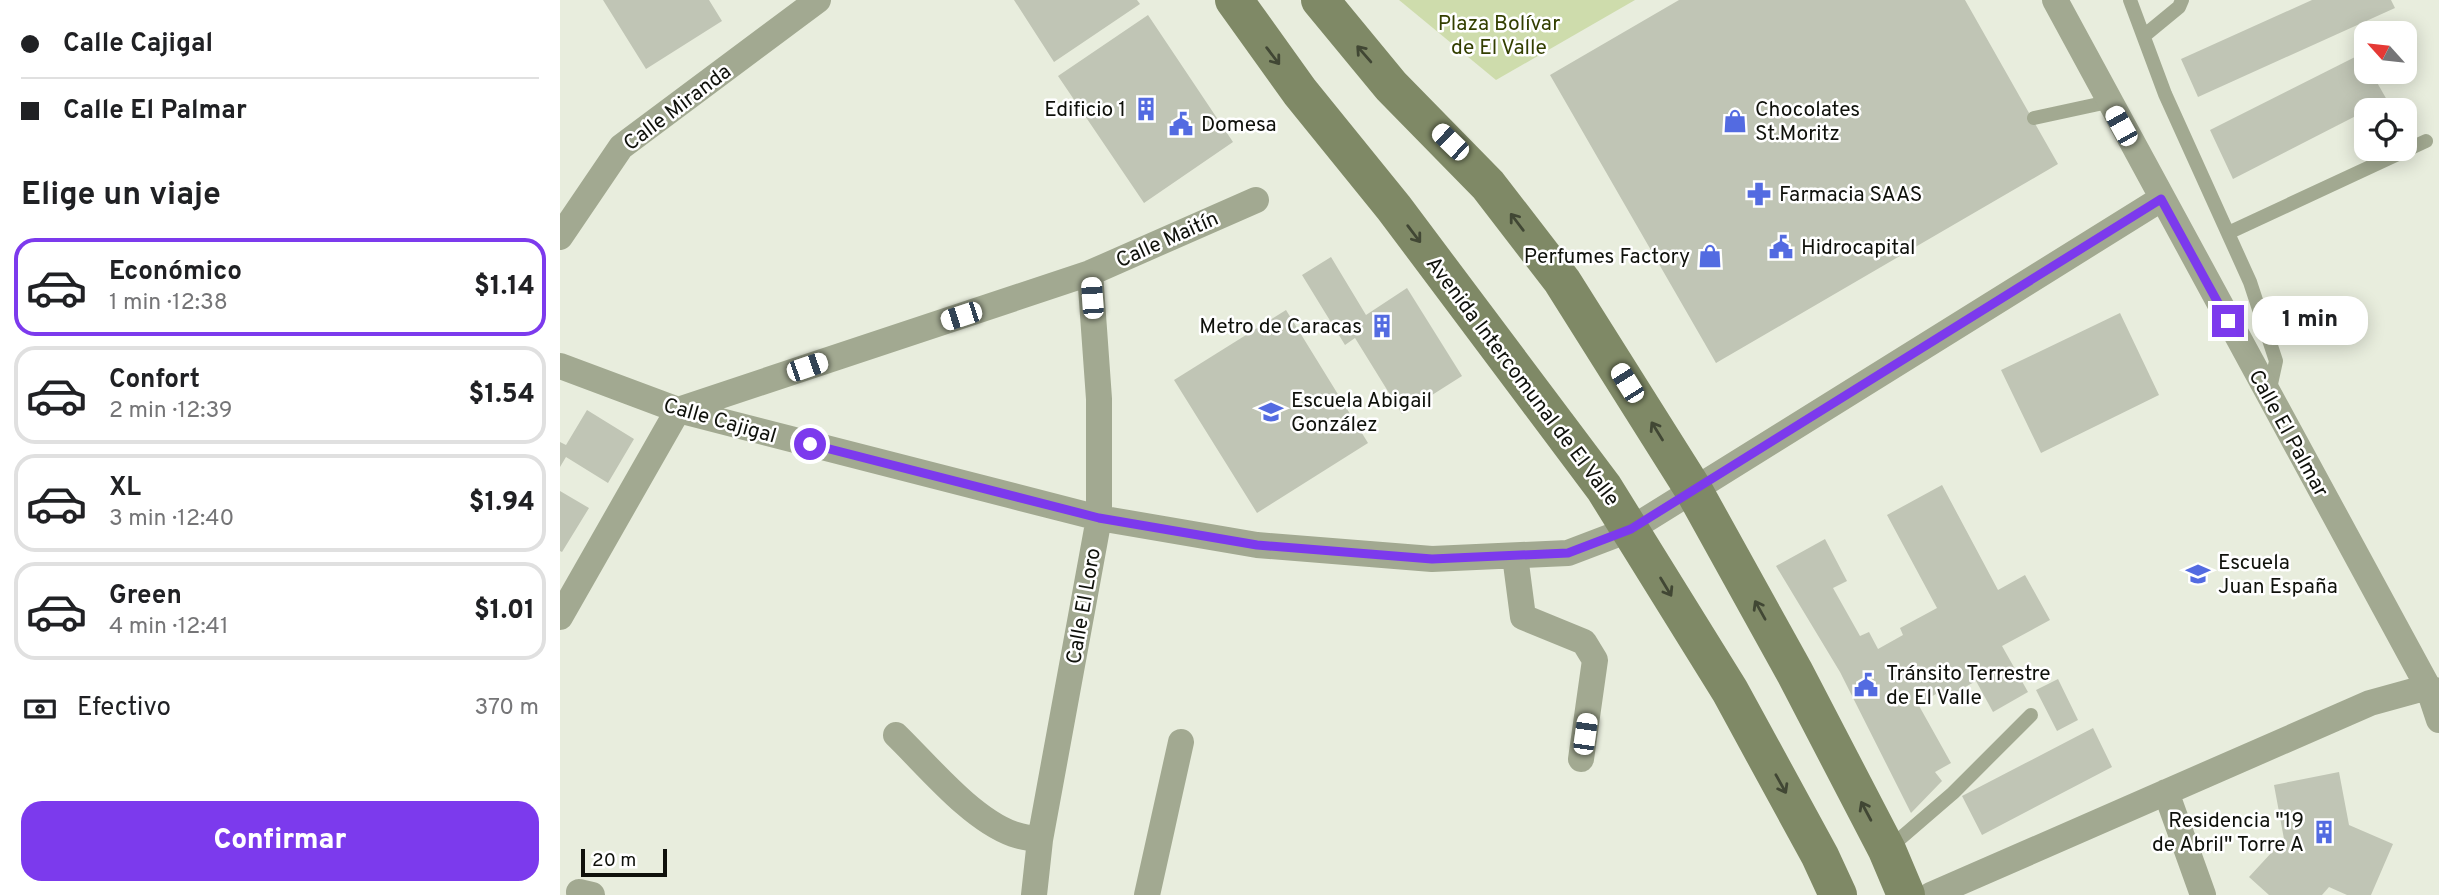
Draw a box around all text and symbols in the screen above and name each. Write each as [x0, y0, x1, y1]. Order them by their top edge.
park label: Plaza Bolívar de El Valle [1438, 11, 1560, 62]
north arrow [2354, 21, 2417, 84]
map controls [2354, 21, 2417, 161]
text: Calle Cajigal [63, 28, 213, 61]
one-way arrow [1266, 46, 1281, 64]
one-way arrow [1356, 46, 1372, 64]
street label: Calle Miranda [619, 59, 737, 158]
text: Calle El Palmar [63, 95, 247, 128]
building icon: Edificio 1 [1132, 95, 1160, 123]
place label: Edificio 1 [1044, 97, 1126, 124]
place label: Chocolates St.Moritz [1755, 97, 1860, 148]
button: locate [2354, 98, 2417, 161]
car [2102, 103, 2141, 149]
shop icon: Chocolates St.Moritz [1721, 107, 1749, 135]
public building icon: Domesa [1167, 110, 1195, 138]
place label: Domesa [1201, 112, 1277, 139]
car [1428, 120, 1473, 164]
text: Elige un viaje [21, 176, 221, 216]
pharmacy icon: Farmacia SAAS [1745, 180, 1773, 208]
place label: Farmacia SAAS [1779, 182, 1922, 209]
street label: Calle Maitín [1112, 206, 1223, 275]
one-way arrow [1509, 213, 1524, 232]
one-way arrow [1407, 225, 1422, 243]
public building icon: Hidrocapital [1767, 233, 1795, 261]
place label: Hidrocapital [1801, 235, 1916, 262]
shop icon: Perfumes Factory [1696, 242, 1724, 270]
place label: Perfumes Factory [1524, 244, 1690, 271]
street label: Avenida Intercomunal de El Valle [1419, 252, 1625, 512]
icon: car [25, 256, 88, 319]
text: Económico [109, 256, 242, 289]
text: $1.14 [474, 271, 535, 304]
car [1081, 276, 1104, 320]
text: 1 min · 12:38 [109, 289, 228, 318]
callout: 1 min [2252, 296, 2368, 346]
car [938, 300, 985, 332]
route end [2212, 305, 2244, 337]
text: 1 min [2282, 306, 2338, 335]
building icon: Metro de Caracas [1368, 312, 1396, 340]
place label: Metro de Caracas [1199, 314, 1362, 341]
car [784, 350, 831, 384]
car [1607, 360, 1648, 406]
icon: car [25, 364, 88, 427]
text: Confort [109, 364, 200, 397]
street label: Calle El Palmar [2242, 365, 2334, 502]
text: $1.54 [469, 379, 535, 412]
place label: Escuela Abigail González [1291, 388, 1432, 439]
street label: Calle Cajigal [660, 392, 779, 450]
text: 2 min · 12:39 [109, 397, 233, 426]
school or university icon: Escuela Abigail González [1257, 398, 1285, 426]
one-way arrow [1650, 422, 1665, 441]
route start [794, 428, 826, 460]
icon: car [25, 472, 88, 535]
text: XL [109, 472, 141, 505]
text: $1.94 [469, 487, 535, 520]
text: 3 min · 12:40 [109, 505, 234, 534]
street label: Calle El Loro [1061, 546, 1108, 667]
place label: Escuela Juan España [2218, 550, 2338, 601]
school or university icon: Escuela Juan España [2184, 560, 2212, 588]
one-way arrow [1660, 577, 1674, 597]
icon: car [25, 580, 88, 643]
text: Green [109, 580, 182, 613]
text: $1.01 [474, 595, 535, 628]
one-way arrow [1753, 601, 1767, 621]
text: 4 min · 12:41 [109, 613, 228, 642]
place label: Tránsito Terrestre de El Valle [1886, 661, 2051, 712]
public building icon: Tránsito Terrestre de El Valle [1852, 671, 1880, 699]
icon: cash [21, 690, 59, 728]
text: Efectivo [77, 692, 171, 725]
text: 370 m [474, 694, 539, 723]
car [1572, 712, 1599, 756]
one-way arrow [1775, 773, 1788, 794]
button: Confirmar [21, 801, 539, 881]
one-way arrow [1859, 801, 1873, 822]
place label: Residencia "19 de Abril" Torre A [2152, 808, 2304, 859]
building icon: Residencia "19 de Abril" Torre A [2310, 818, 2338, 846]
scale bar [581, 846, 667, 878]
text: 20 m [592, 849, 636, 873]

